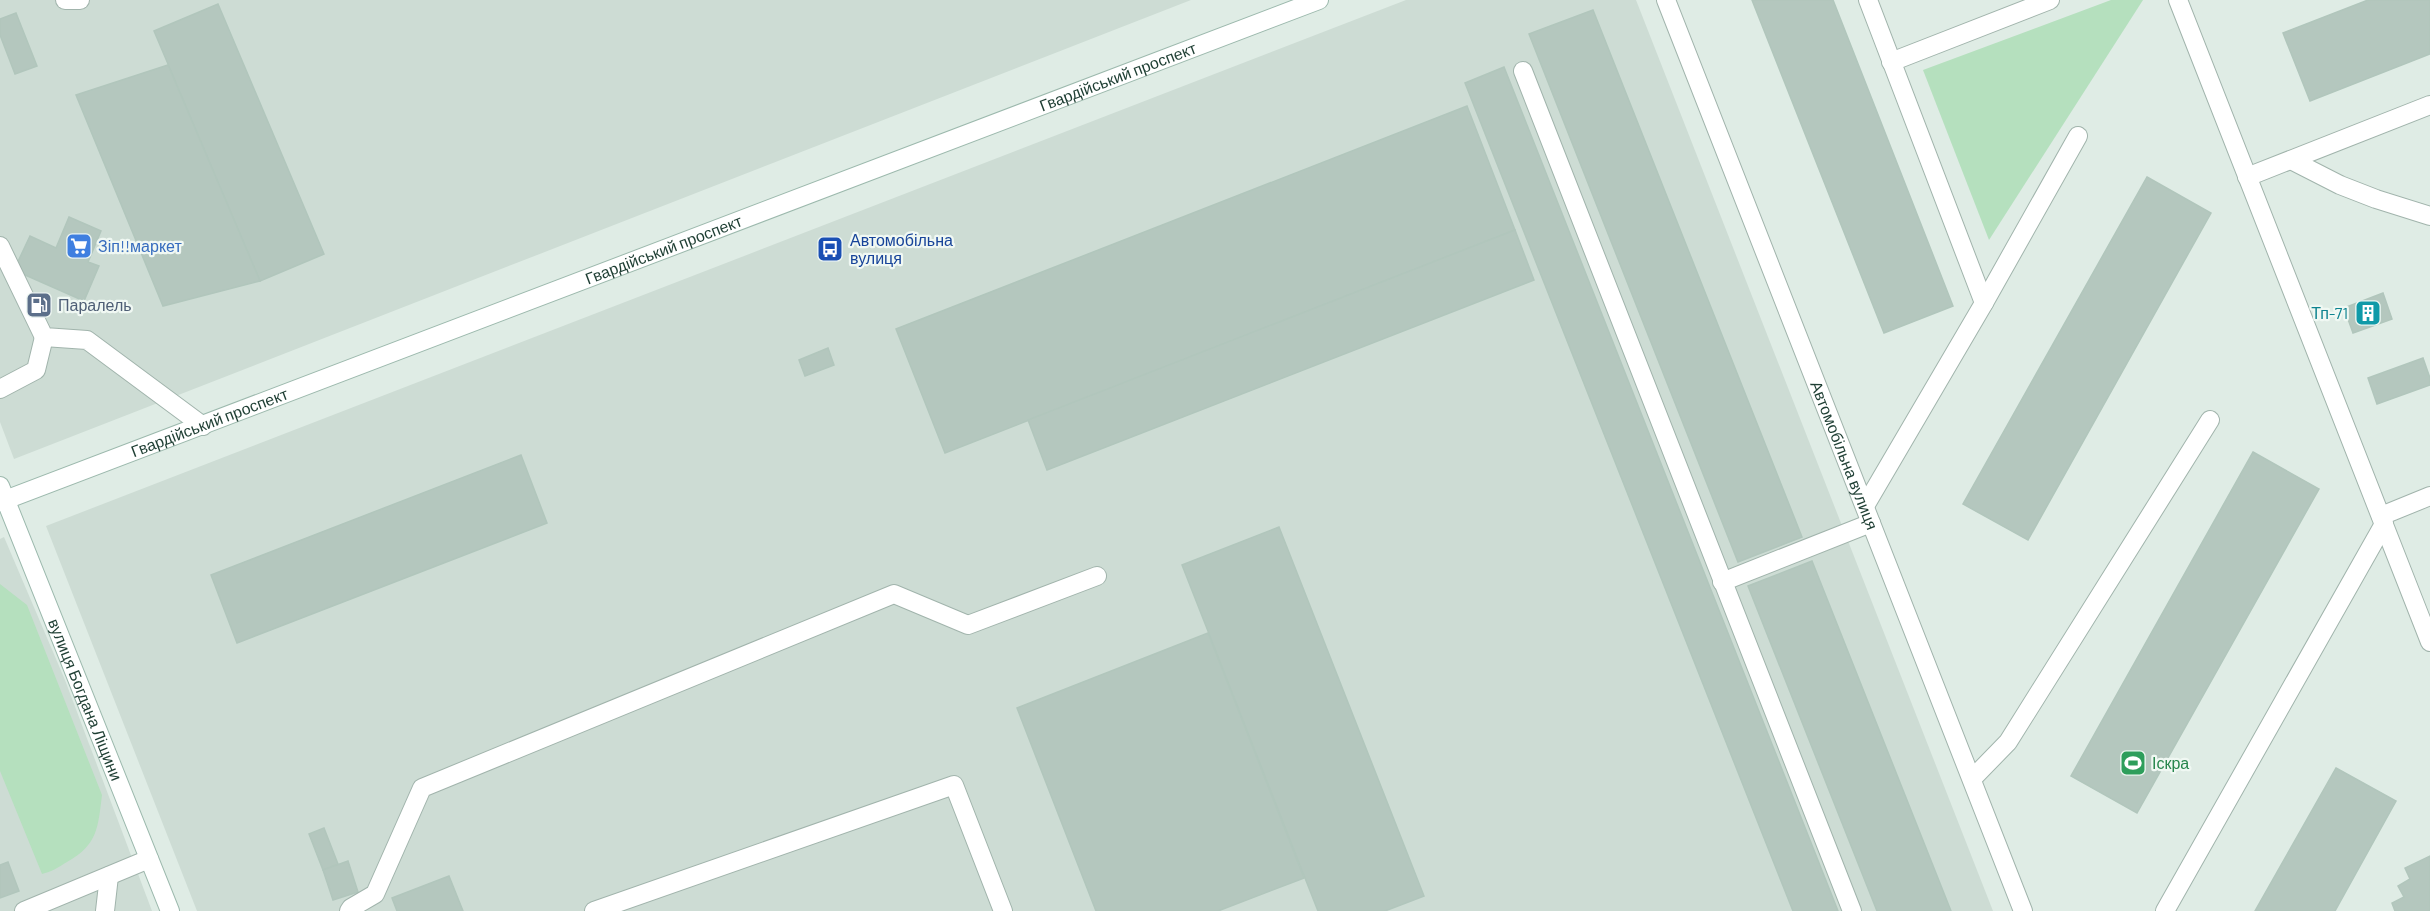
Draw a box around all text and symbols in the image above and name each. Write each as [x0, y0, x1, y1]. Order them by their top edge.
street label: Гвардійський проспект [1036, 37, 1199, 115]
street label: Гвардійський проспект [582, 210, 745, 287]
place label: Автомобільна вулиця [850, 230, 953, 267]
supermarket icon: Зіп!!маркет [64, 231, 94, 261]
bus stop icon: Автомобільна вулиця [815, 234, 845, 264]
place label: Зіп!!маркет [98, 236, 182, 255]
fuel station icon: Паралель [24, 290, 54, 320]
place label: Паралель [58, 295, 132, 314]
building icon: Тп-71 [2353, 298, 2383, 328]
place label: Тп-71 [2311, 303, 2348, 322]
street label: Автомобільна вулиця [1807, 378, 1883, 532]
street label: Гвардійський проспект [128, 383, 291, 460]
street label: вулиця Богдана Ліщини [45, 616, 127, 783]
sports icon: Іскра [2118, 748, 2148, 778]
place label: Іскра [2152, 753, 2189, 772]

